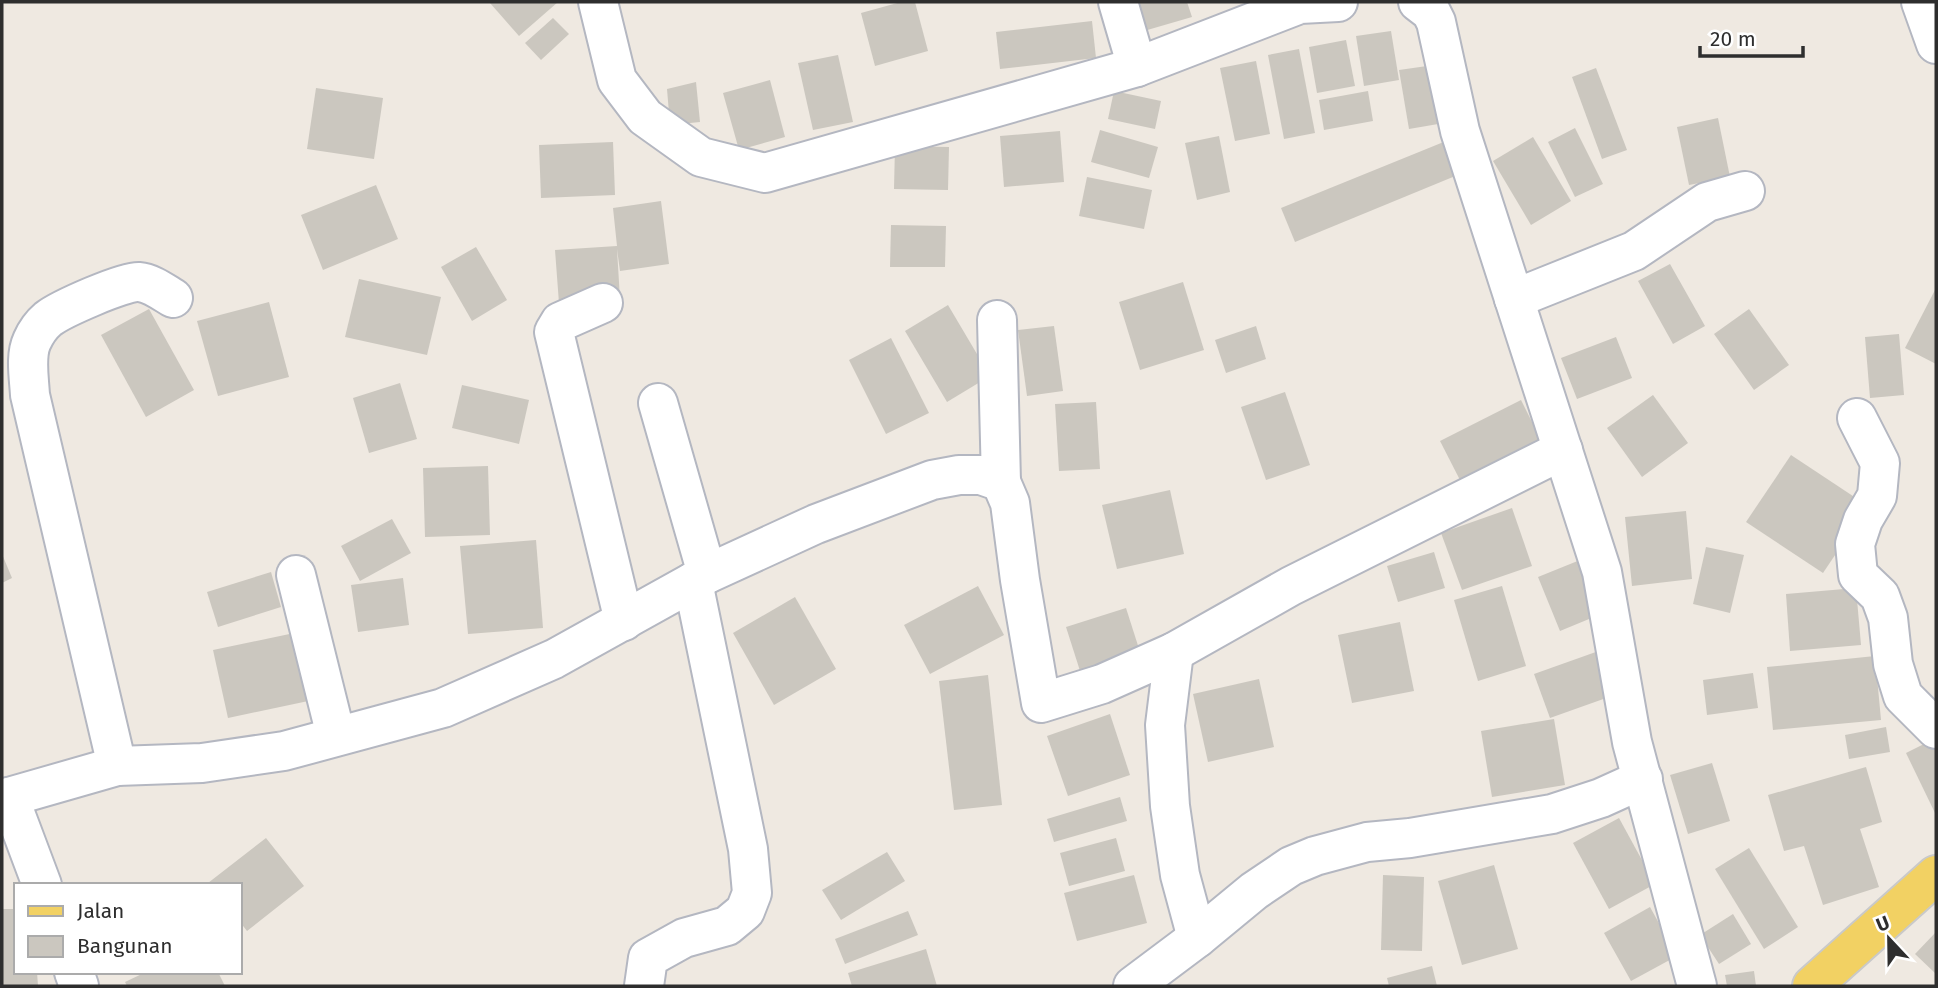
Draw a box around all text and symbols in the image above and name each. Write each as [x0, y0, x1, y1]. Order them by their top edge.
scale bar [1700, 14, 1803, 58]
text: 20 m [1710, 26, 1756, 52]
legend [14, 883, 242, 974]
text: Jalan [77, 898, 124, 924]
north arrow [1854, 904, 1924, 974]
text: U [1873, 911, 1893, 937]
text: Bangunan [77, 933, 172, 959]

